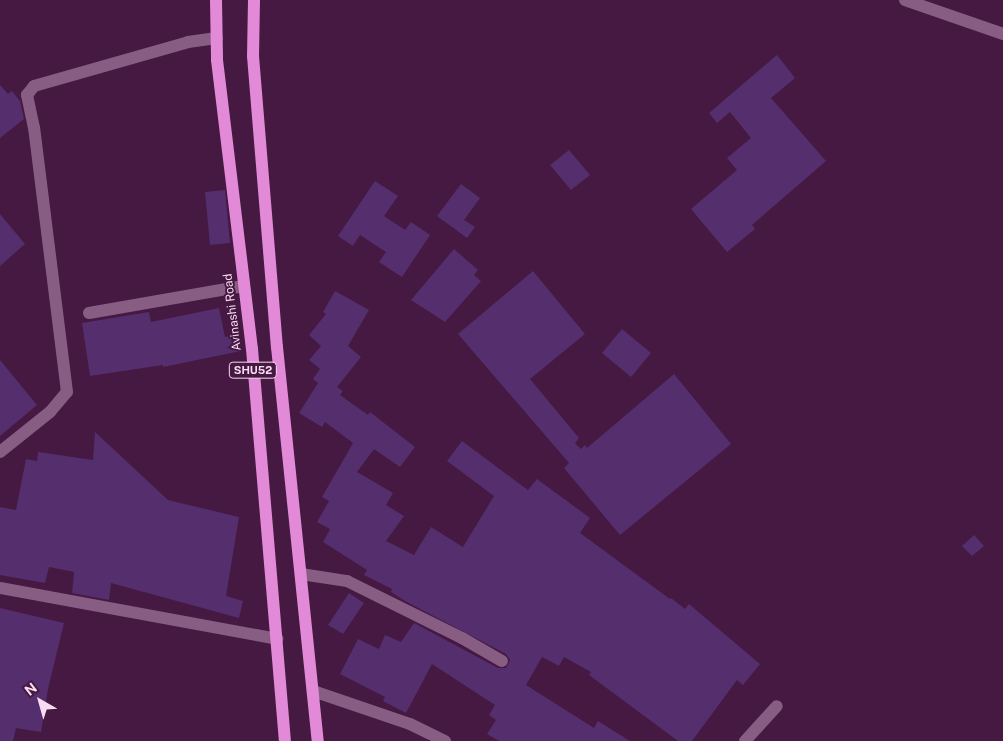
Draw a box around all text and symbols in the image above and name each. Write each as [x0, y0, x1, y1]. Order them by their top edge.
street label: Avinashi Road [221, 273, 245, 351]
road number: SHU52 [228, 362, 278, 378]
north arrow [15, 676, 65, 726]
text: N [22, 680, 40, 699]

